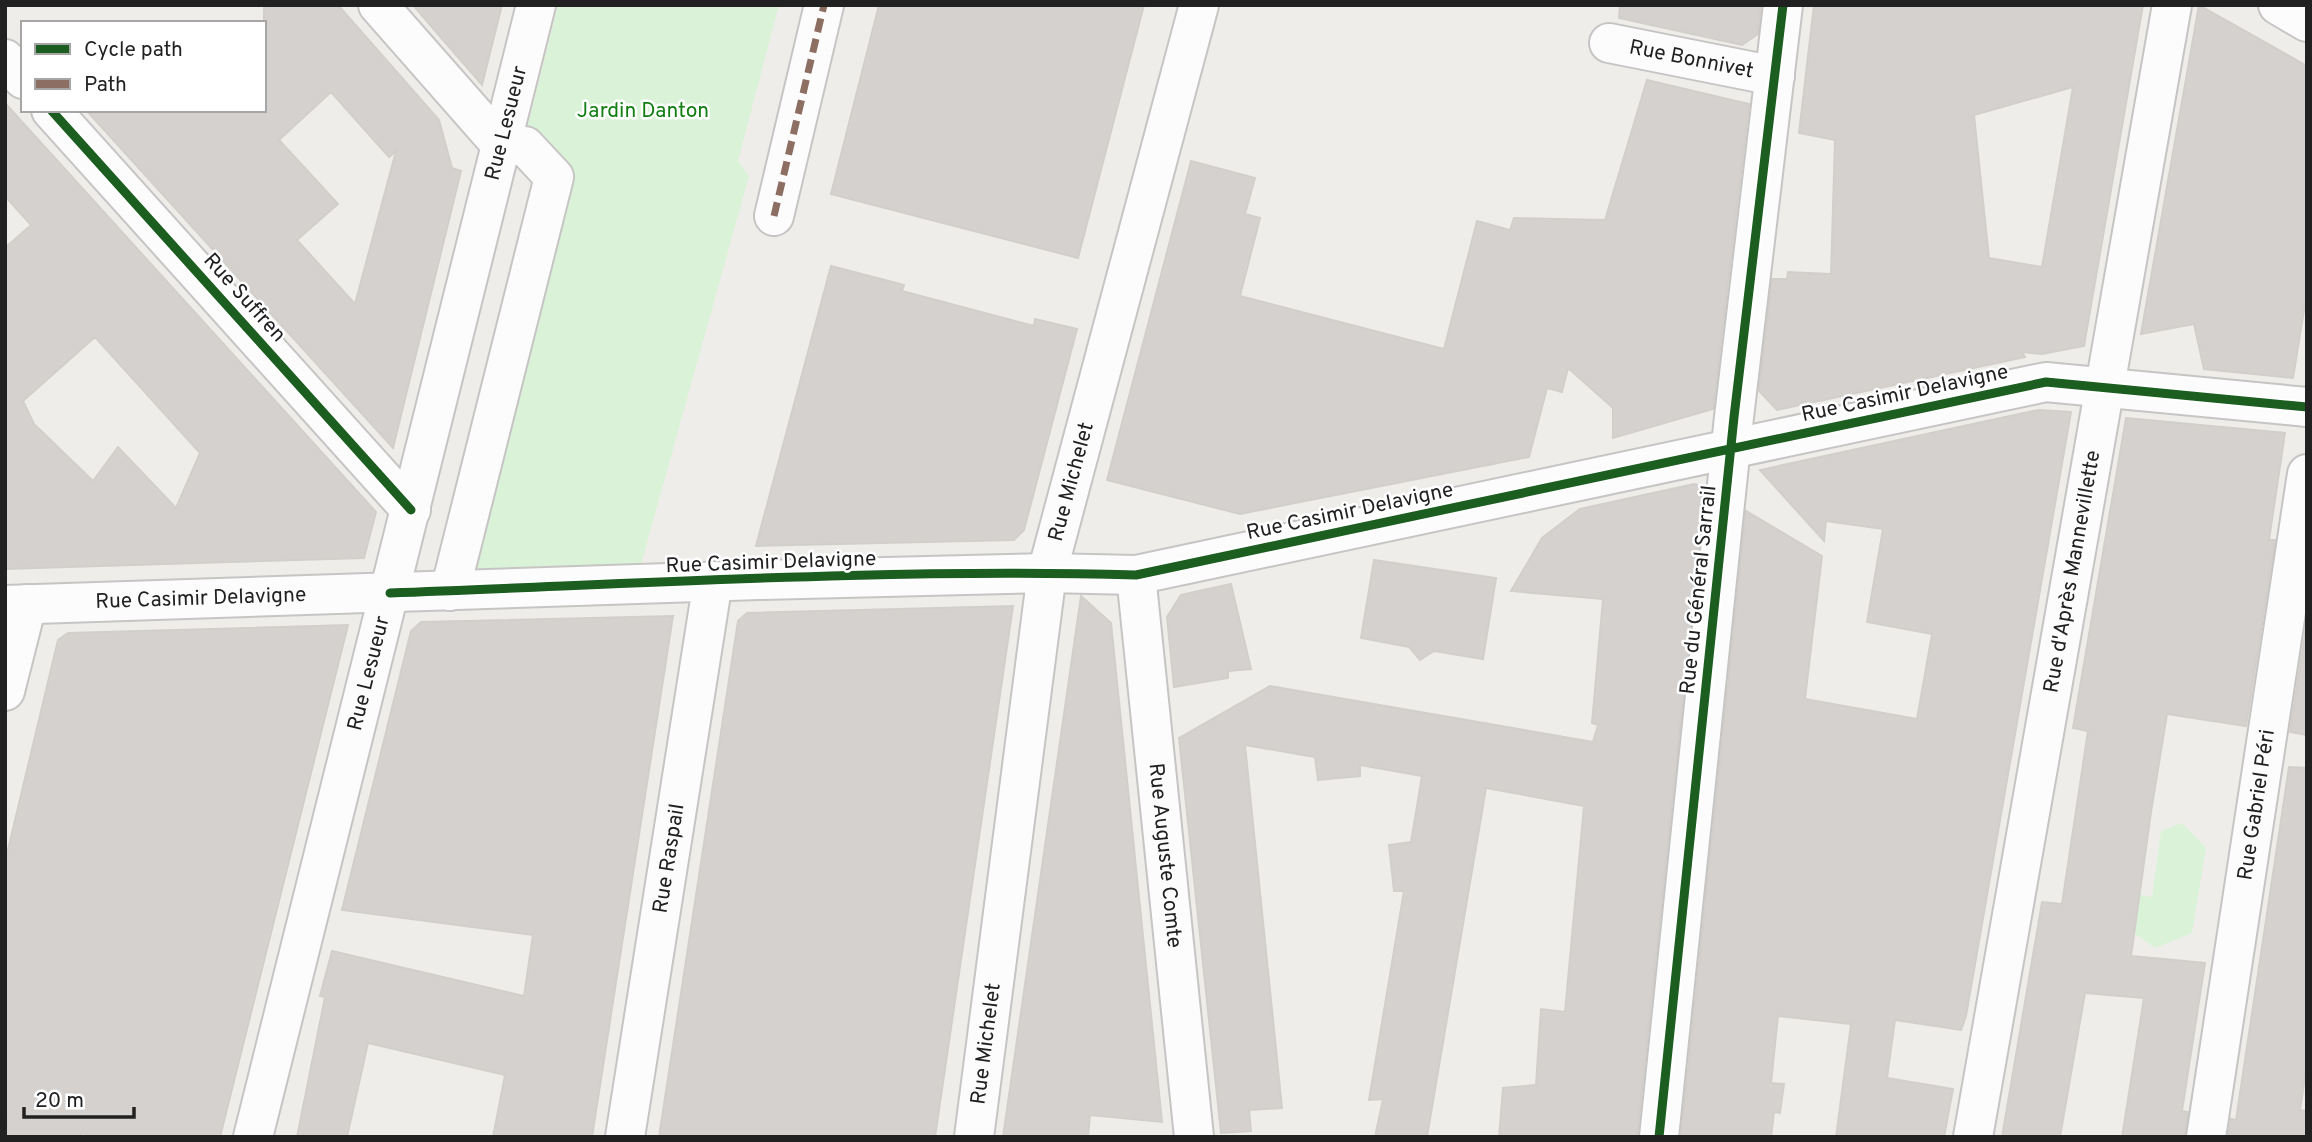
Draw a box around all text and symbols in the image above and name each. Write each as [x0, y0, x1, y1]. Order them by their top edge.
legend [21, 21, 266, 112]
street label: Rue Bonnivet [1627, 34, 1756, 85]
text: Cycle path [84, 37, 183, 64]
street label: Rue Lesueur [479, 63, 534, 183]
text: Path [84, 72, 127, 99]
park label: Jardin Danton [577, 98, 709, 125]
street label: Rue Suffren [197, 248, 291, 348]
street label: Rue Casimir Delavigne [1799, 359, 2011, 429]
street label: Rue Michelet [1043, 419, 1100, 545]
street label: Rue d'Après Mannevillette [2038, 448, 2107, 695]
street label: Rue Casimir Delavigne [1244, 477, 1456, 547]
street label: Rue du Général Sarrail [1675, 484, 1723, 696]
street label: Rue Casimir Delavigne [665, 546, 877, 580]
street label: Rue Casimir Delavigne [95, 582, 307, 615]
street label: Rue Lesueur [342, 613, 396, 733]
street label: Rue Gabriel Péri [2232, 728, 2281, 882]
street label: Rue Auguste Comte [1142, 762, 1188, 949]
street label: Rue Raspail [647, 802, 691, 915]
street label: Rue Michelet [965, 981, 1007, 1106]
scale bar [24, 1076, 135, 1120]
text: 20 m [35, 1088, 84, 1115]

